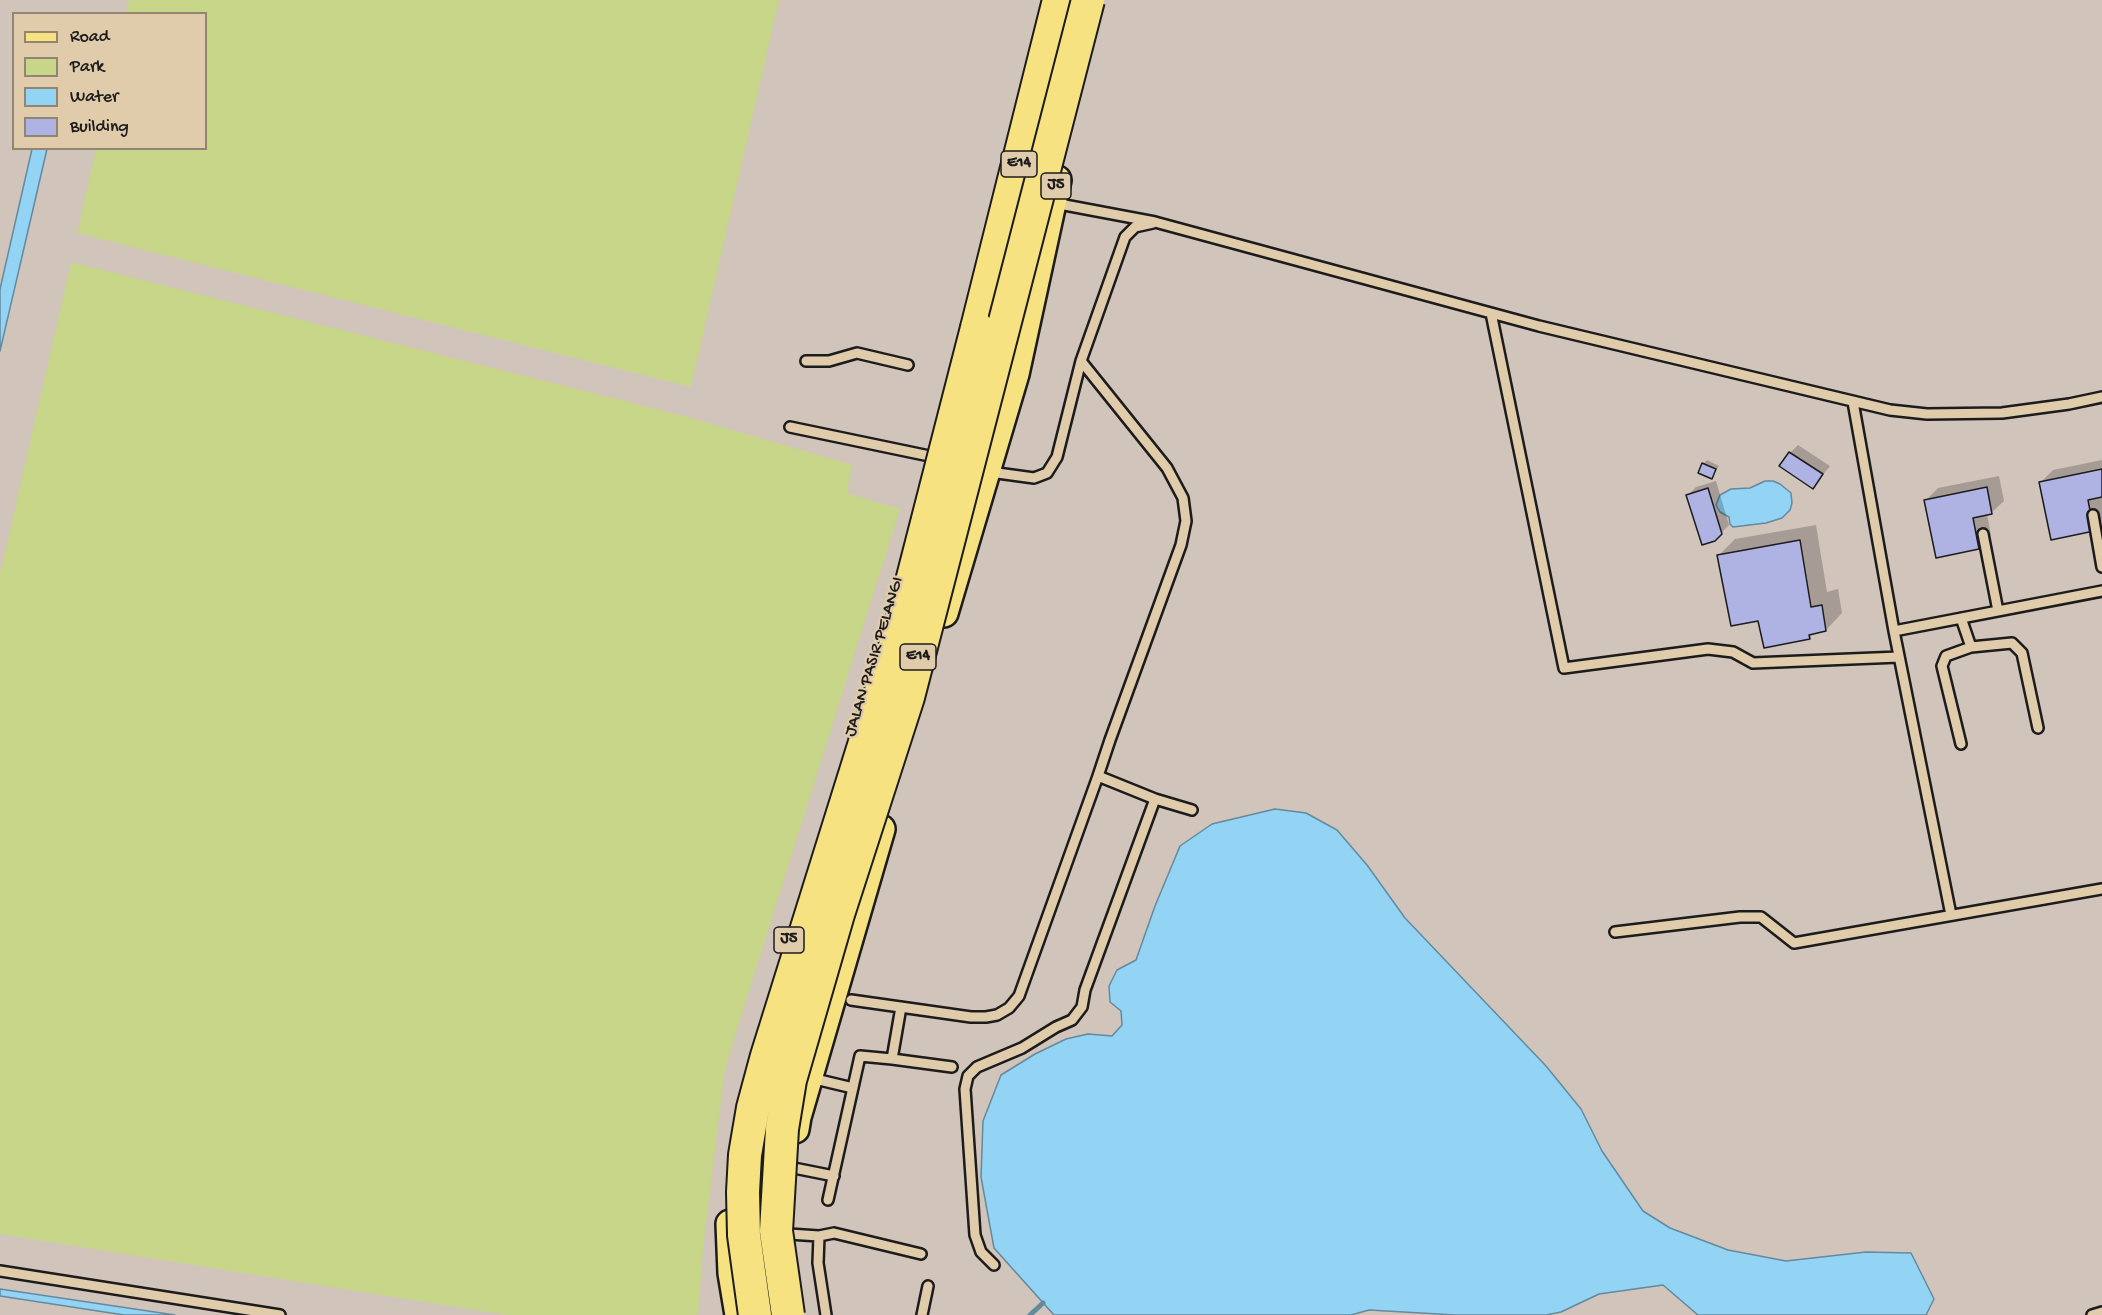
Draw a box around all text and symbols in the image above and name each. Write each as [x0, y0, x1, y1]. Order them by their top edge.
legend [12, 12, 207, 150]
text: Road [70, 27, 109, 48]
text: Park [70, 57, 104, 78]
text: Water [70, 87, 118, 108]
text: Building [70, 117, 129, 138]
road number: E14 [1001, 151, 1037, 177]
road number: J5 [1041, 173, 1071, 199]
street label: JALAN PASIR PELANGI [840, 574, 910, 740]
road number: E14 [900, 644, 936, 670]
road number: J5 [774, 927, 804, 953]

